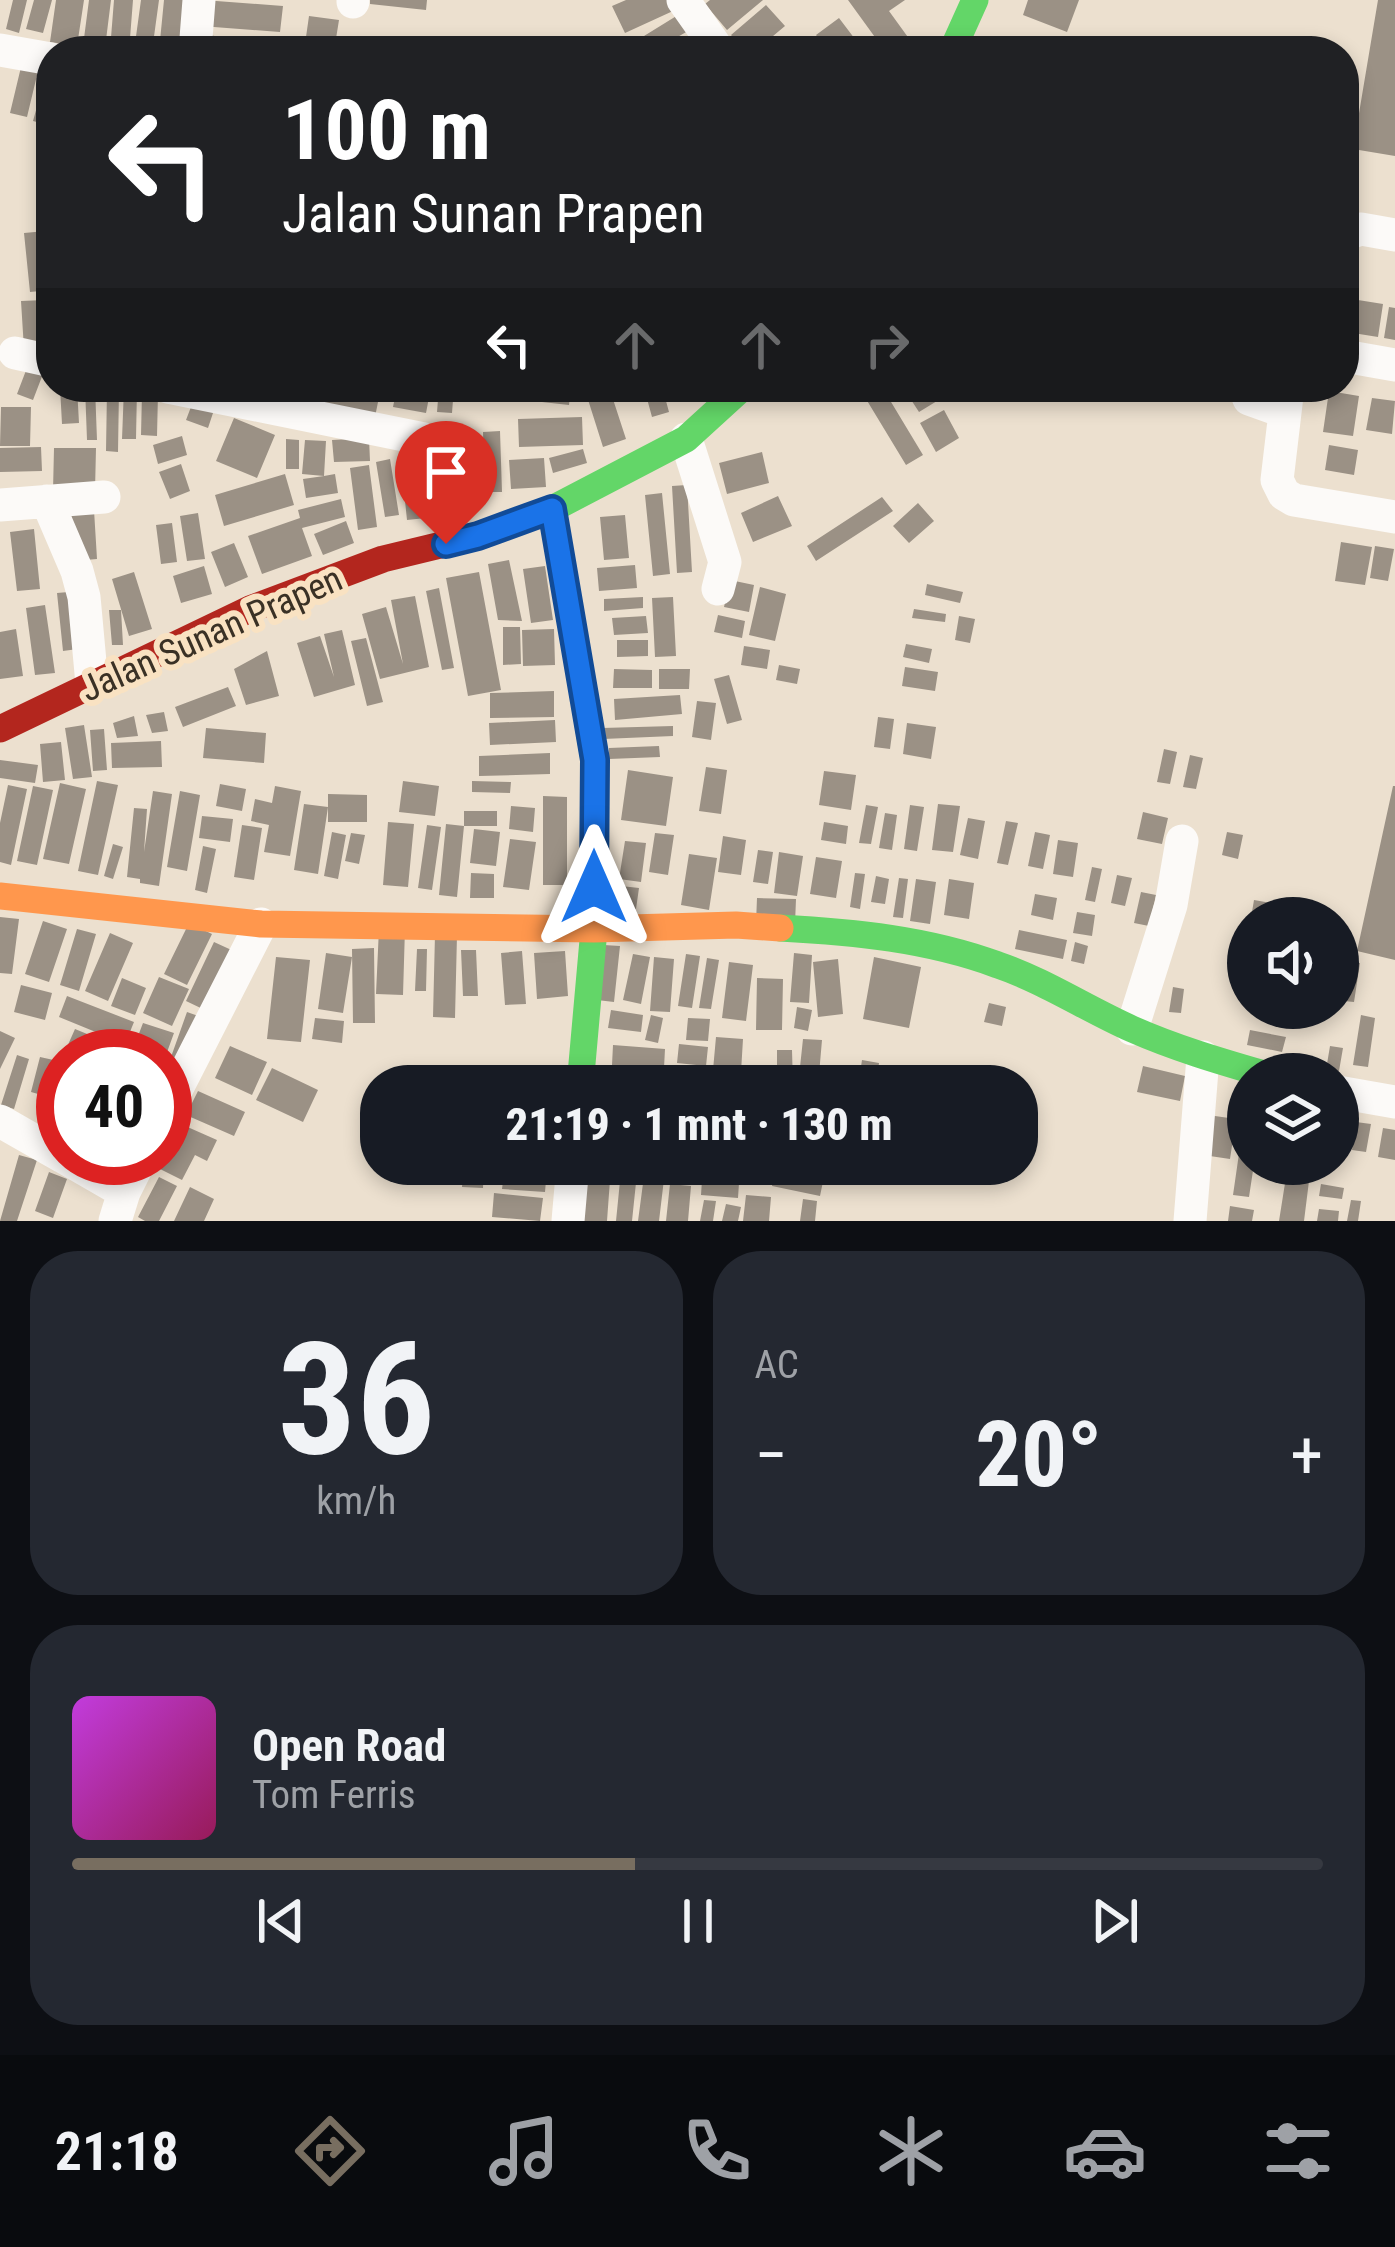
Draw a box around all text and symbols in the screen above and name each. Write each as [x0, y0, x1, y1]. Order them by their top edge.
text: 100 m [282, 81, 491, 180]
icon: left [84, 84, 240, 240]
text: Jalan Sunan Prapen [282, 182, 705, 245]
icon: left [476, 312, 542, 378]
icon: ahead [602, 312, 668, 378]
icon: ahead [728, 312, 794, 378]
icon: right [854, 312, 920, 378]
pin [395, 421, 497, 544]
icon: arrive [413, 439, 479, 505]
street label: Jalan Sunan Prapen [74, 557, 349, 710]
position arrow [531, 824, 657, 950]
map controls [1227, 897, 1359, 1185]
button: sound [1227, 897, 1359, 1029]
speed limit sign: 40 [36, 1029, 192, 1185]
button: layers [1227, 1053, 1359, 1185]
text: 21:19 · 1 mnt · 130 m [505, 1098, 893, 1151]
text: 36 [277, 1308, 435, 1491]
text: AC [755, 1342, 799, 1388]
text: 20° [975, 1403, 1102, 1508]
text: − [755, 1417, 788, 1494]
text: + [1290, 1417, 1323, 1494]
text: km/h [316, 1478, 396, 1524]
text: Open Road [252, 1719, 446, 1772]
text: Tom Ferris [252, 1772, 415, 1818]
icon: previous [248, 1888, 314, 1954]
icon: pause [665, 1888, 731, 1954]
icon: next [1082, 1888, 1148, 1954]
icon: directions [288, 2109, 372, 2193]
icon: music [482, 2109, 566, 2193]
icon: phone [675, 2109, 759, 2193]
icon: climate [869, 2109, 953, 2193]
icon: car [1063, 2109, 1147, 2193]
icon: filters [1256, 2109, 1340, 2193]
text: 21:18 [55, 2120, 179, 2183]

